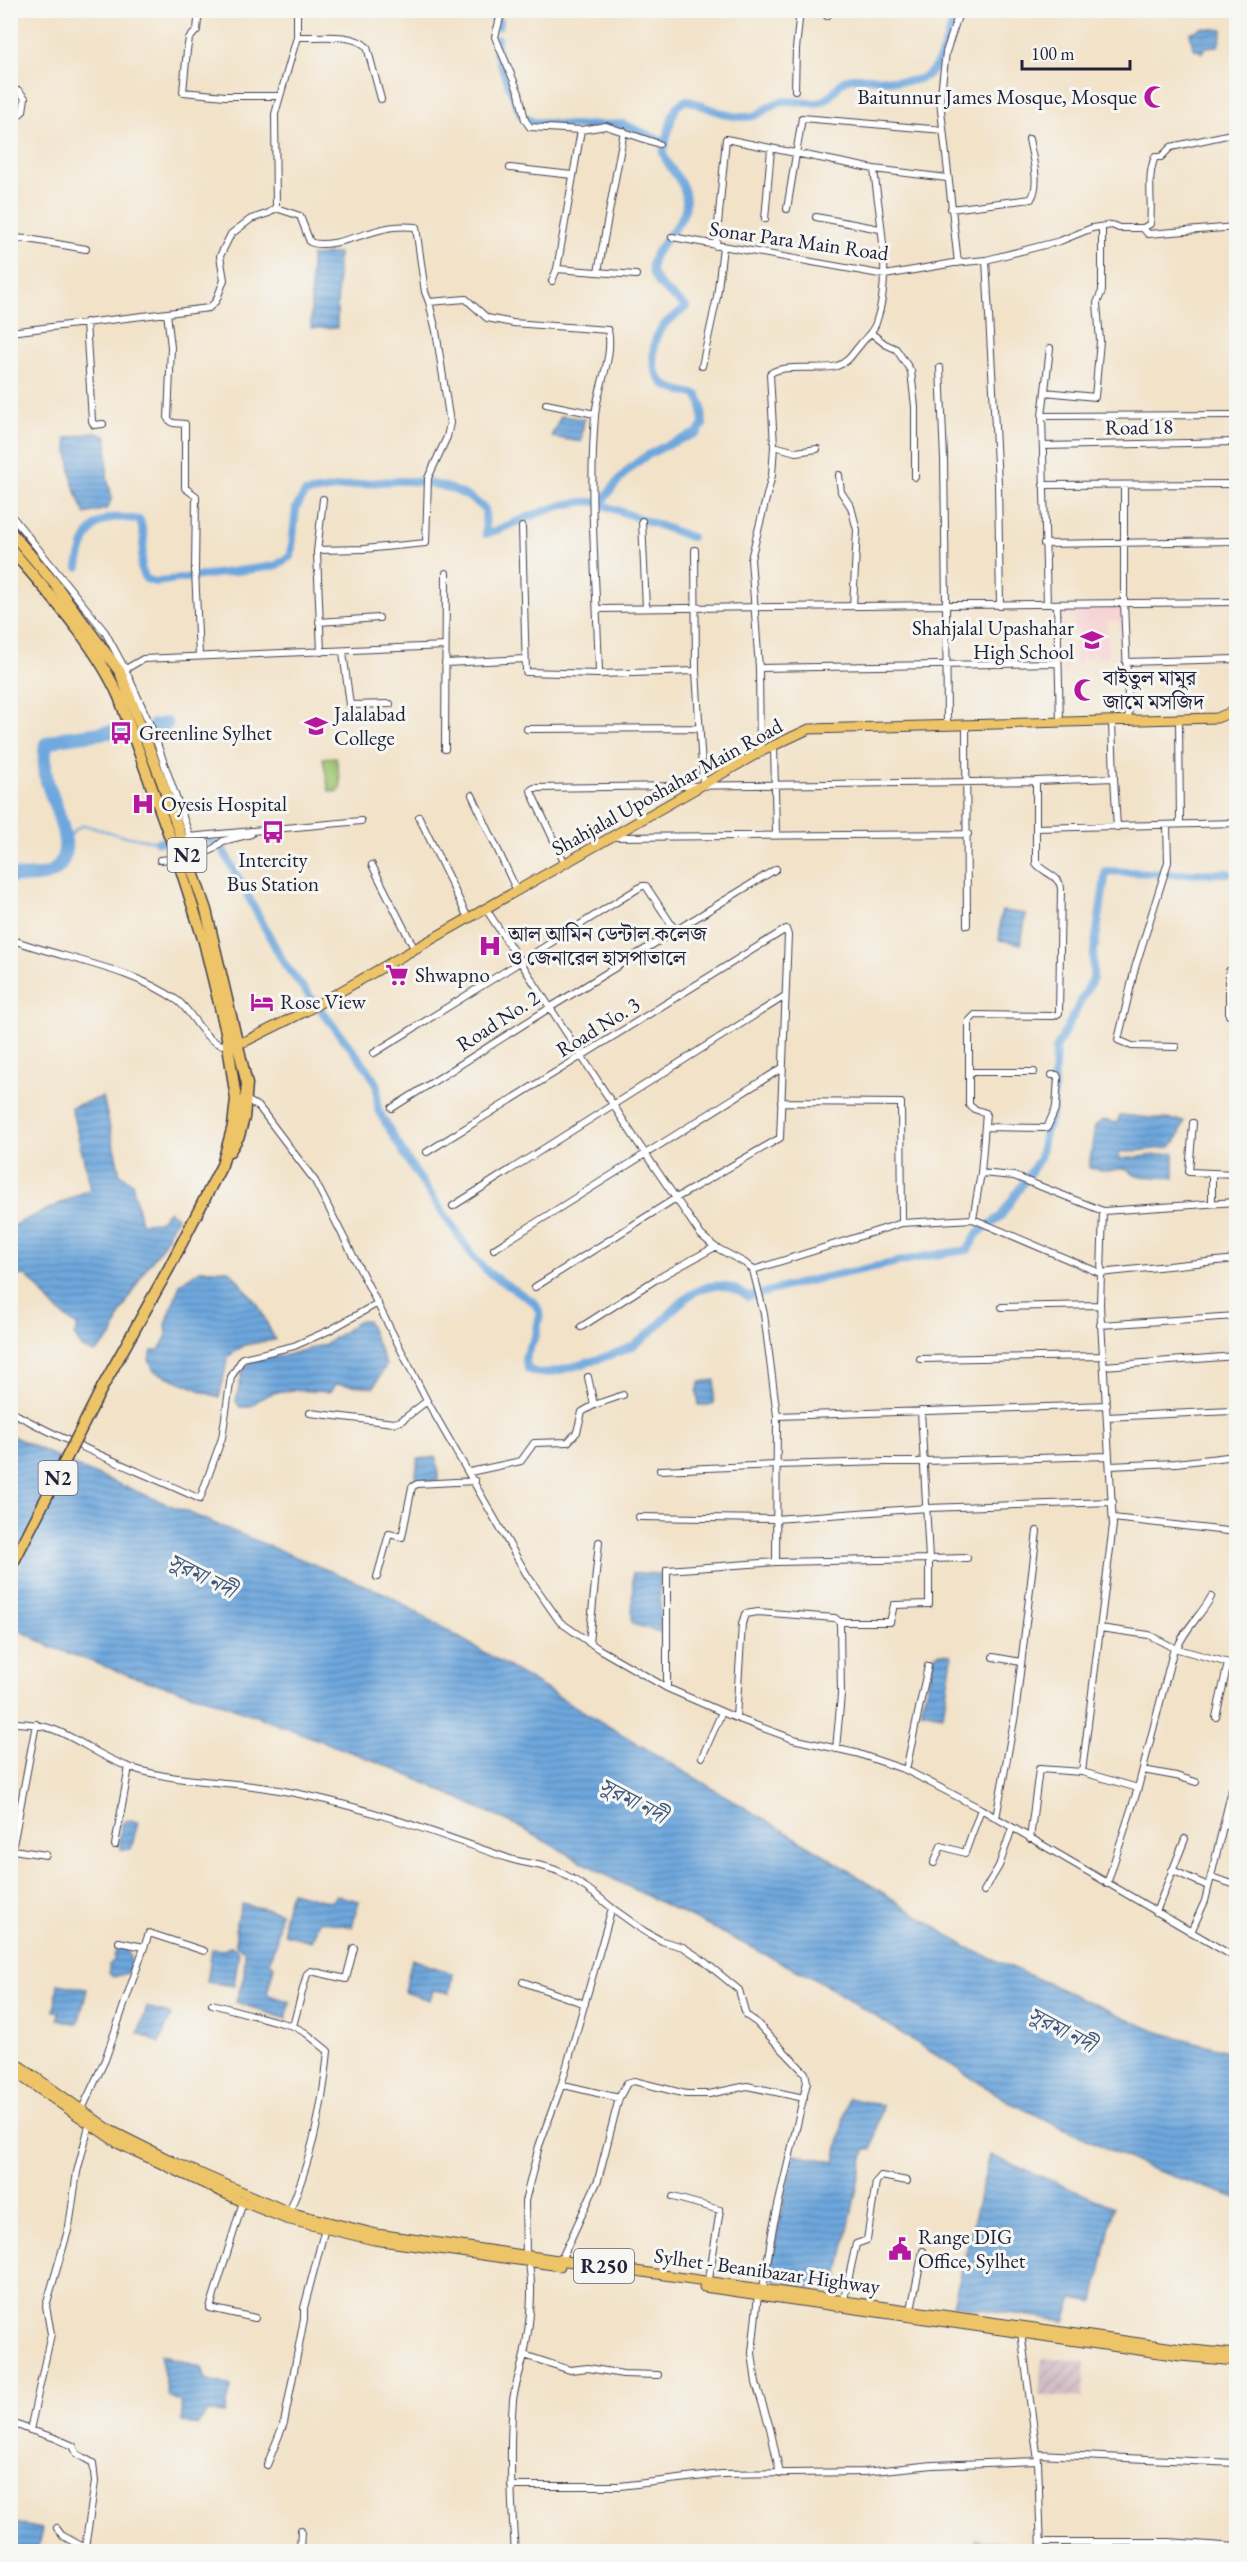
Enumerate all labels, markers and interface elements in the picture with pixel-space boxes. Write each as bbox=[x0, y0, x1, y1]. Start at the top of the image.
scale bar bbox=[1022, 33, 1130, 71]
text: 100 m bbox=[1031, 42, 1075, 65]
place label: Baitunnur James Mosque, Mosque bbox=[857, 83, 1137, 110]
mosque icon: Baitunnur James Mosque, Mosque bbox=[1142, 84, 1168, 110]
street label: Sonar Para Main Road bbox=[708, 215, 891, 266]
street label: Road 18 bbox=[1105, 412, 1173, 441]
place label: Shahjalal Upashahar High School bbox=[912, 614, 1074, 665]
school or university icon: Shahjalal Upashahar High School bbox=[1079, 627, 1105, 653]
place label: বাইতুল মামুর জামে মসজিদ bbox=[1102, 664, 1205, 715]
mosque icon: বাইতুল মামুর জামে মসজিদ bbox=[1072, 677, 1098, 703]
place label: Jalalabad College bbox=[332, 700, 406, 751]
street label: Shahjalal Uposhahar Main Road bbox=[547, 712, 787, 861]
school or university icon: Jalalabad College bbox=[303, 713, 329, 739]
place label: Greenline Sylhet bbox=[139, 719, 272, 746]
bus stop icon: Greenline Sylhet bbox=[108, 720, 134, 746]
place label: Oyesis Hospital bbox=[161, 790, 287, 817]
hospital icon: Oyesis Hospital bbox=[130, 791, 156, 817]
bus stop icon: Intercity Bus Station bbox=[260, 819, 286, 845]
road number: N2 bbox=[168, 838, 207, 872]
place label: Intercity Bus Station bbox=[227, 846, 319, 897]
place label: আল আমিন ডেন্টাল কলেজ ও জেনারেল হাসপাতালে bbox=[507, 920, 708, 971]
hospital icon: আল আমিন ডেন্টাল কলেজ ও জেনারেল হাসপাতালে bbox=[477, 933, 503, 959]
place label: Shwapno bbox=[415, 961, 490, 988]
supermarket icon: Shwapno bbox=[384, 962, 410, 988]
street label: Road No. 2 bbox=[451, 984, 544, 1057]
place label: Rose View bbox=[280, 988, 367, 1015]
hotel icon: Rose View bbox=[249, 989, 275, 1015]
street label: Road No. 3 bbox=[551, 990, 645, 1063]
road number: N2 bbox=[38, 1461, 78, 1495]
water label: সুরমা নদী bbox=[163, 1546, 243, 1606]
water label: সুরমা নদী bbox=[594, 1771, 674, 1831]
water label: সুরমা নদী bbox=[1023, 2000, 1103, 2060]
place label: Range DIG Office, Sylhet bbox=[918, 2223, 1026, 2274]
public building icon: Range DIG Office, Sylhet bbox=[887, 2236, 913, 2262]
street label: Sylhet - Beanibazar Highway bbox=[652, 2241, 883, 2300]
road number: R250 bbox=[574, 2249, 634, 2283]

